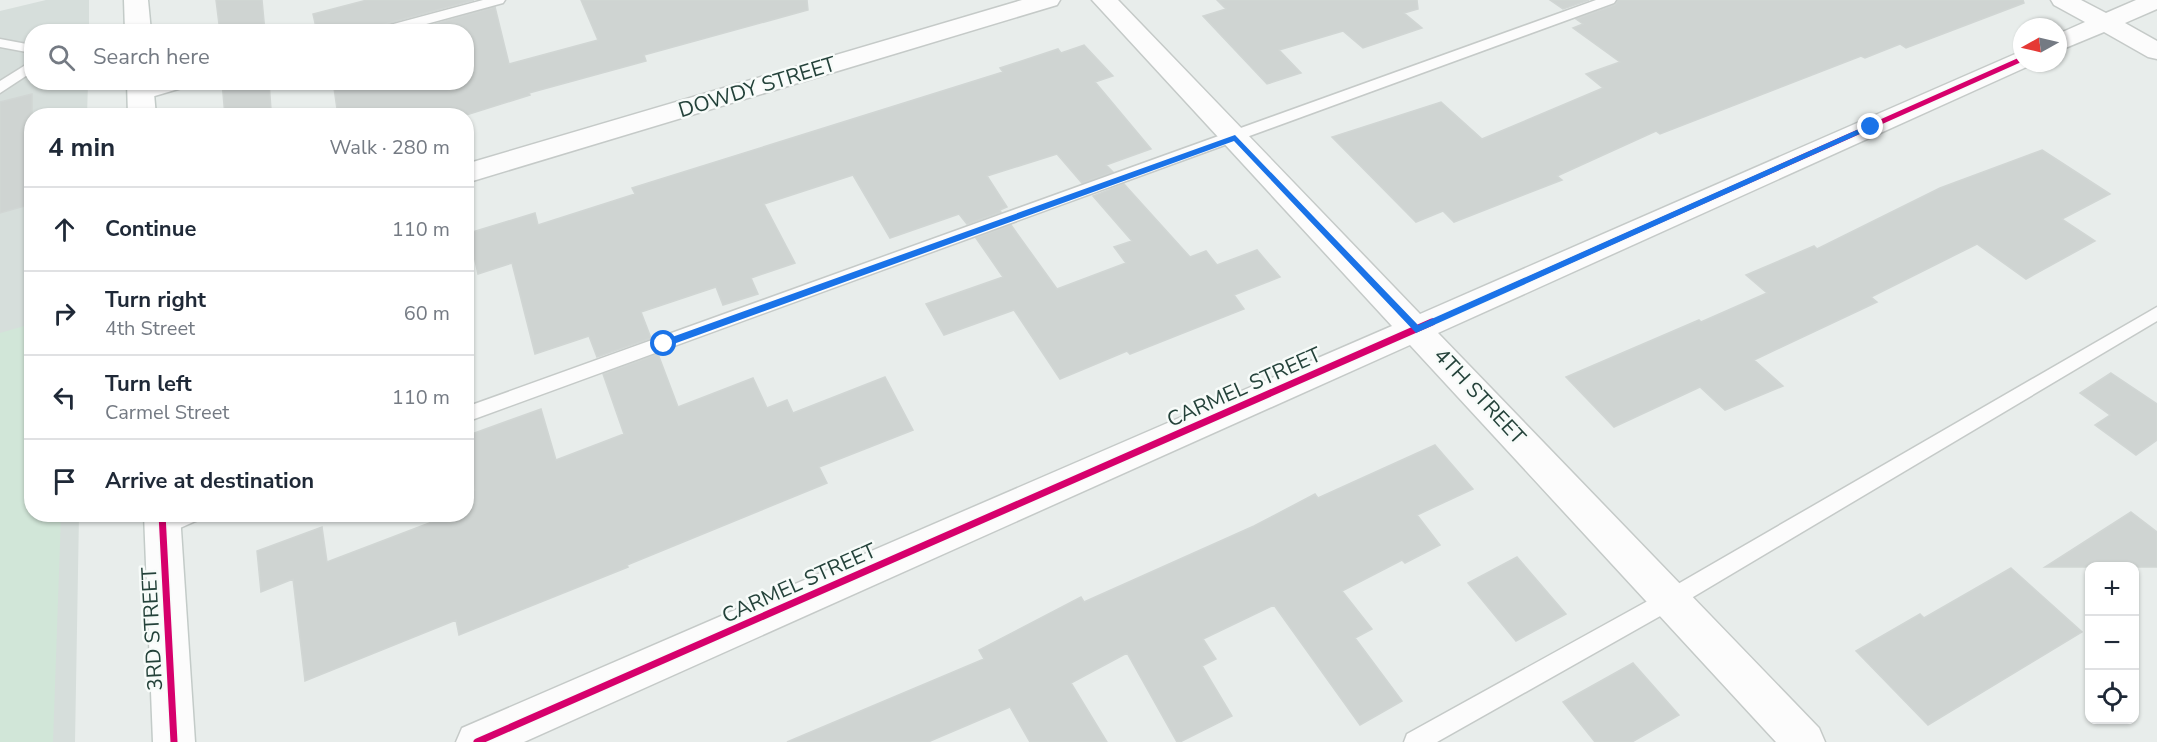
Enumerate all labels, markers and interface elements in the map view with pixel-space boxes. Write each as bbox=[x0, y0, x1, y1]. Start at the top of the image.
north arrow bbox=[2013, 18, 2067, 72]
search box bbox=[24, 24, 474, 90]
icon: search bbox=[45, 41, 78, 74]
text: Search here bbox=[93, 42, 210, 72]
street label: DOWDY STREET bbox=[675, 50, 839, 124]
route end bbox=[1857, 113, 1883, 139]
text: 4 min bbox=[48, 130, 115, 165]
text: Walk · 280 m bbox=[330, 134, 450, 161]
icon: ahead bbox=[48, 213, 81, 246]
text: Continue bbox=[105, 214, 196, 244]
text: 110 m bbox=[392, 216, 450, 243]
text: Turn right bbox=[105, 285, 206, 315]
icon: right bbox=[48, 297, 81, 330]
text: 60 m bbox=[404, 300, 450, 327]
text: 4th Street bbox=[105, 315, 195, 342]
route start bbox=[650, 330, 676, 356]
street label: CARMEL STREET bbox=[1162, 340, 1326, 434]
street label: 4TH STREET bbox=[1428, 342, 1532, 451]
text: Turn left bbox=[105, 369, 192, 399]
icon: left bbox=[48, 381, 81, 414]
text: 110 m bbox=[392, 384, 450, 411]
text: Carmel Street bbox=[105, 399, 229, 426]
icon: arrive bbox=[48, 465, 81, 498]
text: Arrive at destination bbox=[105, 466, 314, 496]
street label: CARMEL STREET bbox=[717, 536, 881, 630]
map controls bbox=[2085, 562, 2139, 724]
button: + bbox=[2085, 562, 2139, 616]
street label: 3RD STREET bbox=[135, 566, 169, 692]
button: − bbox=[2085, 616, 2139, 670]
button: locate bbox=[2085, 670, 2139, 724]

